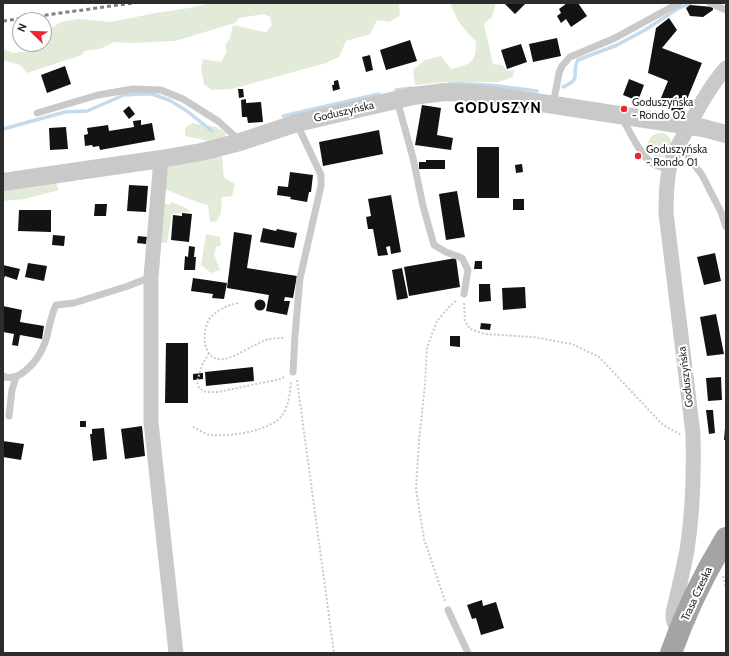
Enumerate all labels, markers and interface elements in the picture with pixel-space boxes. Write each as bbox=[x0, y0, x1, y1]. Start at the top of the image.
north arrow bbox=[12, 12, 52, 52]
text: N bbox=[14, 21, 30, 34]
place label: Goduszyńska - Rondo 02 bbox=[632, 96, 693, 122]
street label: Goduszyńska bbox=[313, 99, 375, 125]
district label: GODUSZYN bbox=[454, 100, 542, 118]
marker: Goduszyńska - Rondo 02 bbox=[619, 104, 629, 114]
place label: Goduszyńska - Rondo 01 bbox=[646, 143, 707, 169]
marker: Goduszyńska - Rondo 01 bbox=[633, 151, 643, 161]
street label: Goduszyńska bbox=[676, 346, 696, 408]
street label: Trasa Czeska bbox=[679, 565, 715, 623]

